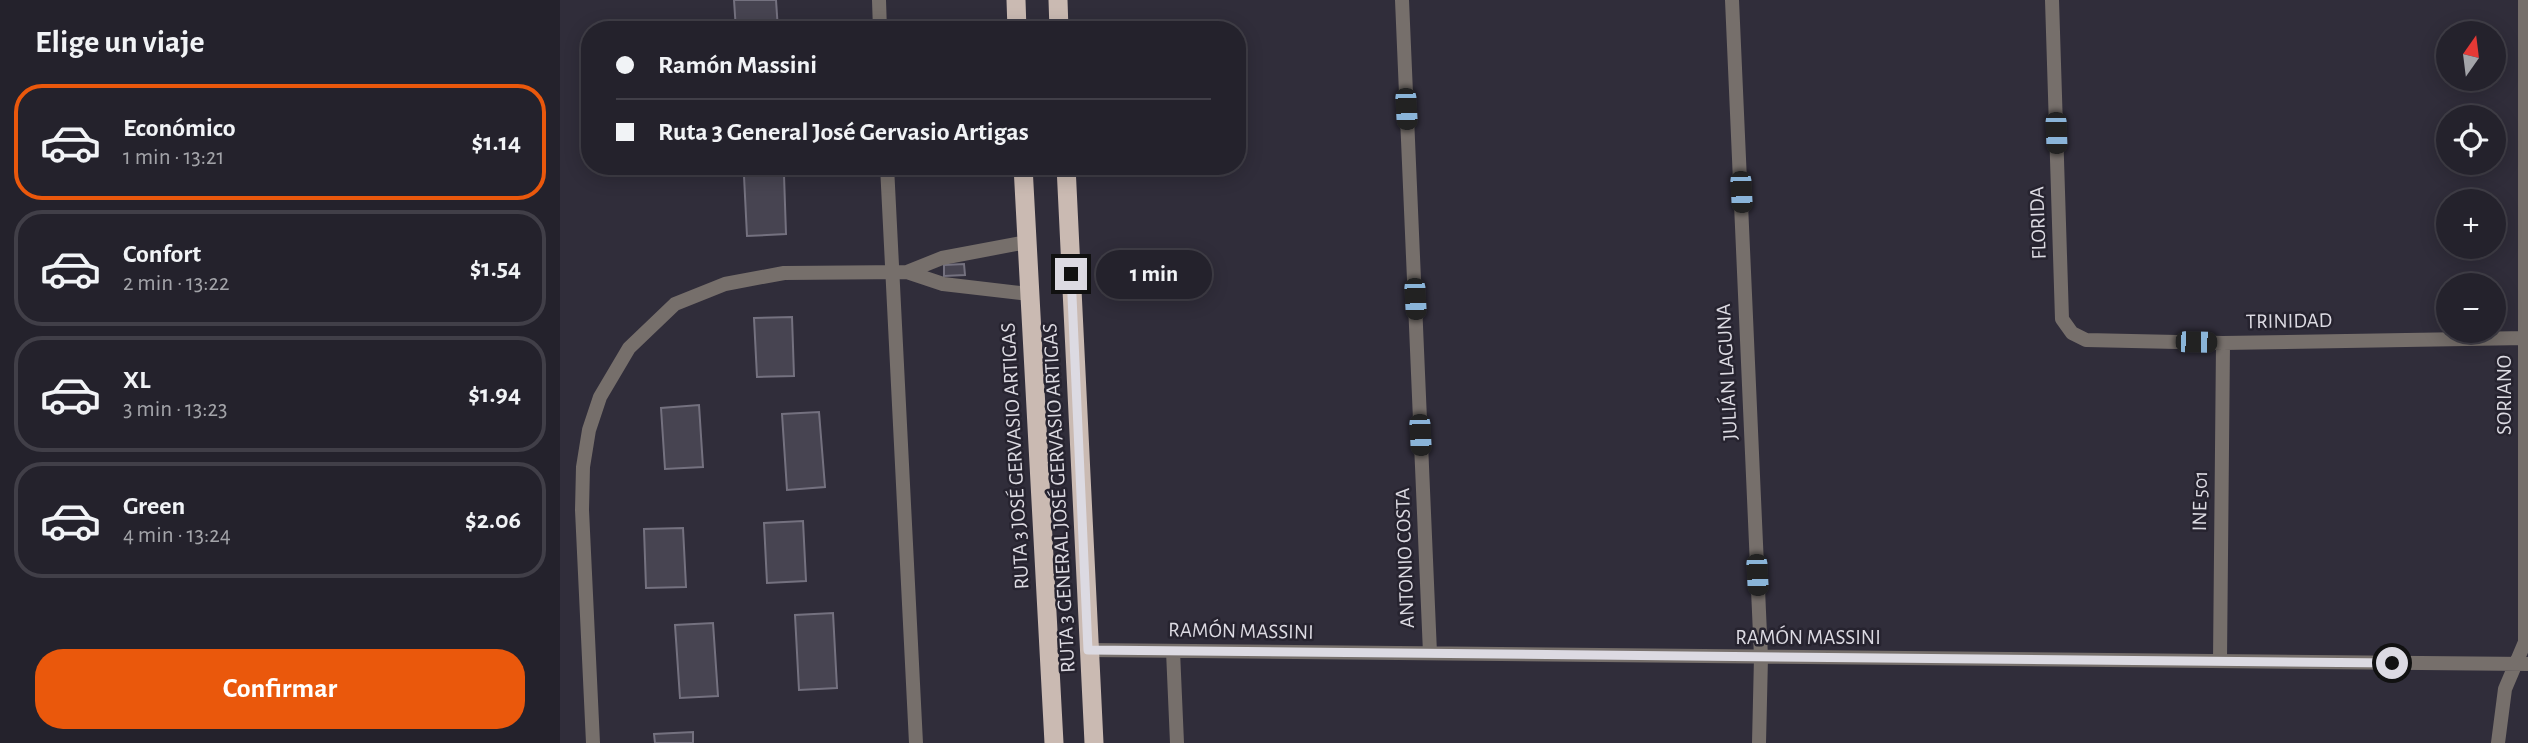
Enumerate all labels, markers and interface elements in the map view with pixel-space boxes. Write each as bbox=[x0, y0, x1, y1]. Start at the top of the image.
north arrow bbox=[2436, 21, 2506, 91]
map controls bbox=[2436, 21, 2506, 343]
text: Elige un viaje bbox=[35, 26, 205, 58]
text: Ramón Massini bbox=[658, 52, 817, 78]
car bbox=[1395, 87, 1418, 131]
button: locate bbox=[2436, 105, 2506, 175]
icon: car bbox=[39, 111, 102, 174]
car bbox=[2045, 112, 2068, 154]
text: Económico bbox=[123, 115, 236, 141]
text: Ruta 3 General José Gervasio Artigas bbox=[658, 119, 1029, 145]
text: $1.14 bbox=[472, 129, 521, 155]
text: 1 min · 13:21 bbox=[123, 146, 224, 169]
car bbox=[1730, 170, 1753, 214]
street label: FLORIDA bbox=[2026, 186, 2050, 260]
button: + bbox=[2436, 189, 2506, 259]
icon: car bbox=[39, 237, 102, 300]
text: Confort bbox=[123, 241, 201, 267]
callout: 1 min bbox=[1096, 250, 1211, 298]
text: $1.54 bbox=[470, 255, 521, 281]
route end bbox=[1055, 258, 1087, 290]
text: 1 min bbox=[1130, 263, 1178, 286]
text: 2 min · 13:22 bbox=[123, 272, 230, 295]
button: − bbox=[2436, 273, 2506, 343]
car bbox=[1404, 277, 1427, 321]
street label: JULIÁN LAGUNA bbox=[1711, 303, 1741, 441]
street label: TRINIDAD bbox=[2246, 310, 2332, 332]
street label: RUTA 3 JOSÉ GERVASIO ARTIGAS bbox=[996, 322, 1032, 590]
street label: RUTA 3 GENERAL JOSÉ GERVASIO ARTIGAS bbox=[1037, 323, 1079, 673]
car bbox=[2175, 331, 2218, 353]
street label: SORIANO bbox=[2494, 355, 2515, 435]
icon: car bbox=[39, 363, 102, 426]
text: XL bbox=[123, 367, 150, 393]
text: $1.94 bbox=[468, 381, 521, 407]
text: 3 min · 13:23 bbox=[123, 398, 228, 421]
car bbox=[1409, 413, 1432, 457]
street label: INE 501 bbox=[2189, 470, 2211, 532]
street label: ANTONIO COSTA bbox=[1392, 487, 1418, 629]
icon: car bbox=[39, 489, 102, 552]
text: Green bbox=[123, 493, 185, 519]
text: $2.06 bbox=[465, 507, 521, 533]
text: 4 min · 13:24 bbox=[123, 524, 231, 547]
car bbox=[1746, 553, 1769, 597]
street label: RAMÓN MASSINI bbox=[1168, 617, 1314, 643]
street label: RAMÓN MASSINI bbox=[1735, 625, 1881, 648]
route start bbox=[2376, 647, 2408, 679]
button: Confirmar bbox=[35, 649, 525, 729]

